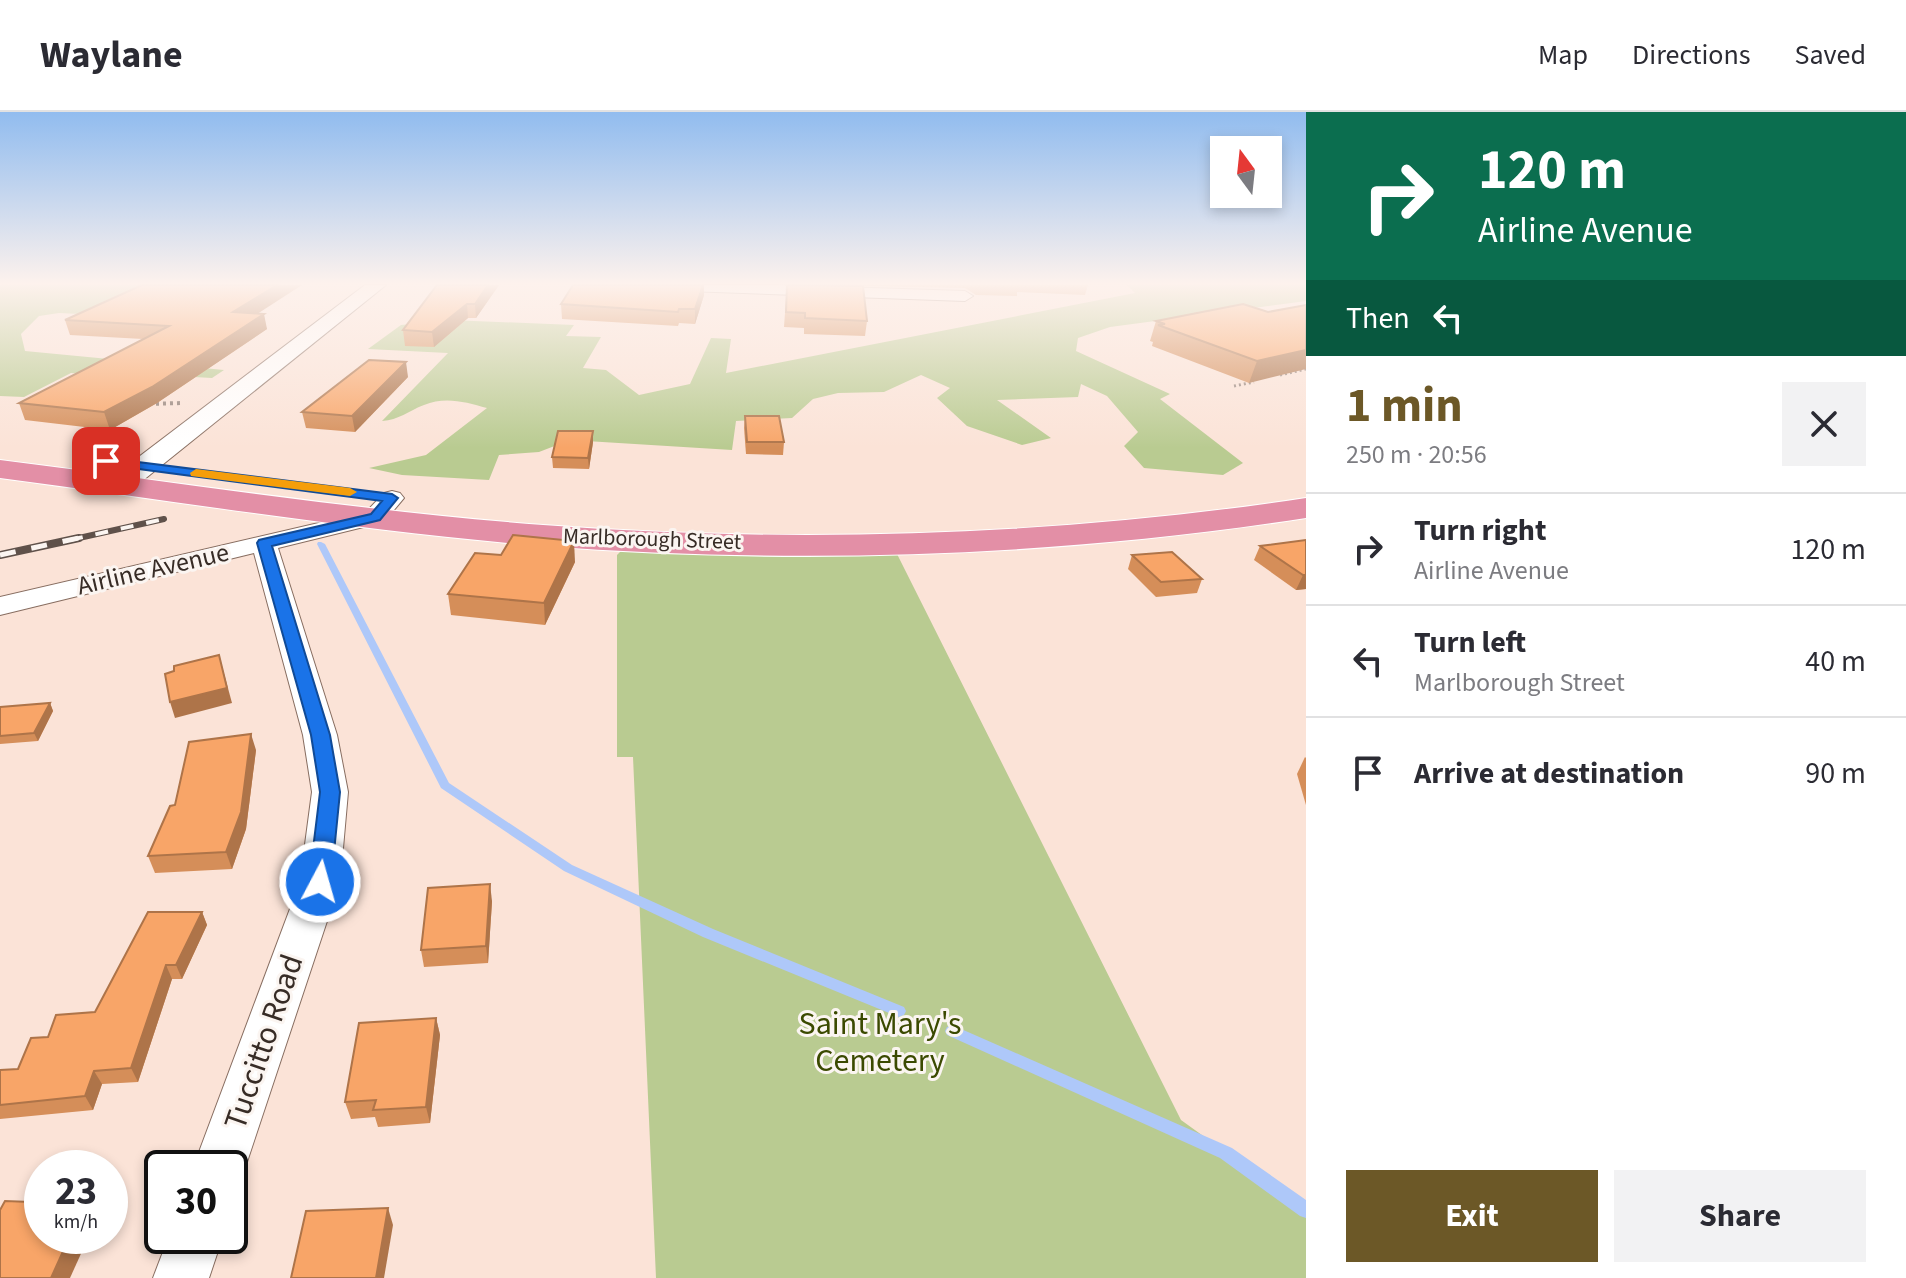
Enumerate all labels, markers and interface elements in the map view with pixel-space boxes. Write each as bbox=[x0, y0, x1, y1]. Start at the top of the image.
text: Waylane bbox=[40, 28, 183, 82]
text: Map bbox=[1538, 35, 1588, 75]
text: Directions bbox=[1632, 35, 1751, 75]
text: Saved bbox=[1795, 35, 1866, 75]
text: 120 m bbox=[1478, 131, 1626, 210]
north arrow bbox=[1210, 136, 1282, 208]
map controls bbox=[1210, 136, 1282, 208]
icon: right bbox=[1346, 144, 1450, 248]
text: Airline Avenue bbox=[1478, 205, 1693, 256]
icon: left bbox=[1426, 296, 1470, 340]
text: Then bbox=[1346, 297, 1410, 340]
text: 1 min bbox=[1346, 372, 1463, 440]
button: close bbox=[1782, 382, 1866, 466]
pin bbox=[72, 427, 140, 495]
text: 250 m · 20:56 bbox=[1346, 436, 1487, 473]
icon: arrive bbox=[84, 439, 128, 483]
text: Turn right bbox=[1414, 509, 1546, 552]
street label: Marlborough Street bbox=[562, 520, 742, 558]
icon: right bbox=[1346, 527, 1390, 571]
text: 120 m bbox=[1790, 528, 1866, 571]
street label: Airline Avenue bbox=[73, 534, 233, 604]
text: Airline Avenue bbox=[1414, 552, 1569, 589]
text: Turn left bbox=[1414, 621, 1526, 664]
icon: left bbox=[1346, 639, 1390, 683]
text: 40 m bbox=[1805, 640, 1866, 683]
text: Marlborough Street bbox=[1414, 664, 1625, 701]
icon: arrive bbox=[1346, 751, 1390, 795]
text: Arrive at destination bbox=[1414, 752, 1684, 795]
text: 90 m bbox=[1805, 752, 1866, 795]
position arrow bbox=[278, 840, 362, 924]
street label: Tuccitto Road bbox=[213, 948, 315, 1136]
park label: Saint Mary's Cemetery bbox=[799, 1001, 961, 1084]
speed limit sign: 30 bbox=[144, 1150, 248, 1254]
text: 23 bbox=[55, 1163, 97, 1220]
button: Exit bbox=[1346, 1170, 1598, 1262]
button: Share bbox=[1614, 1170, 1866, 1262]
text: km/h bbox=[54, 1208, 98, 1236]

